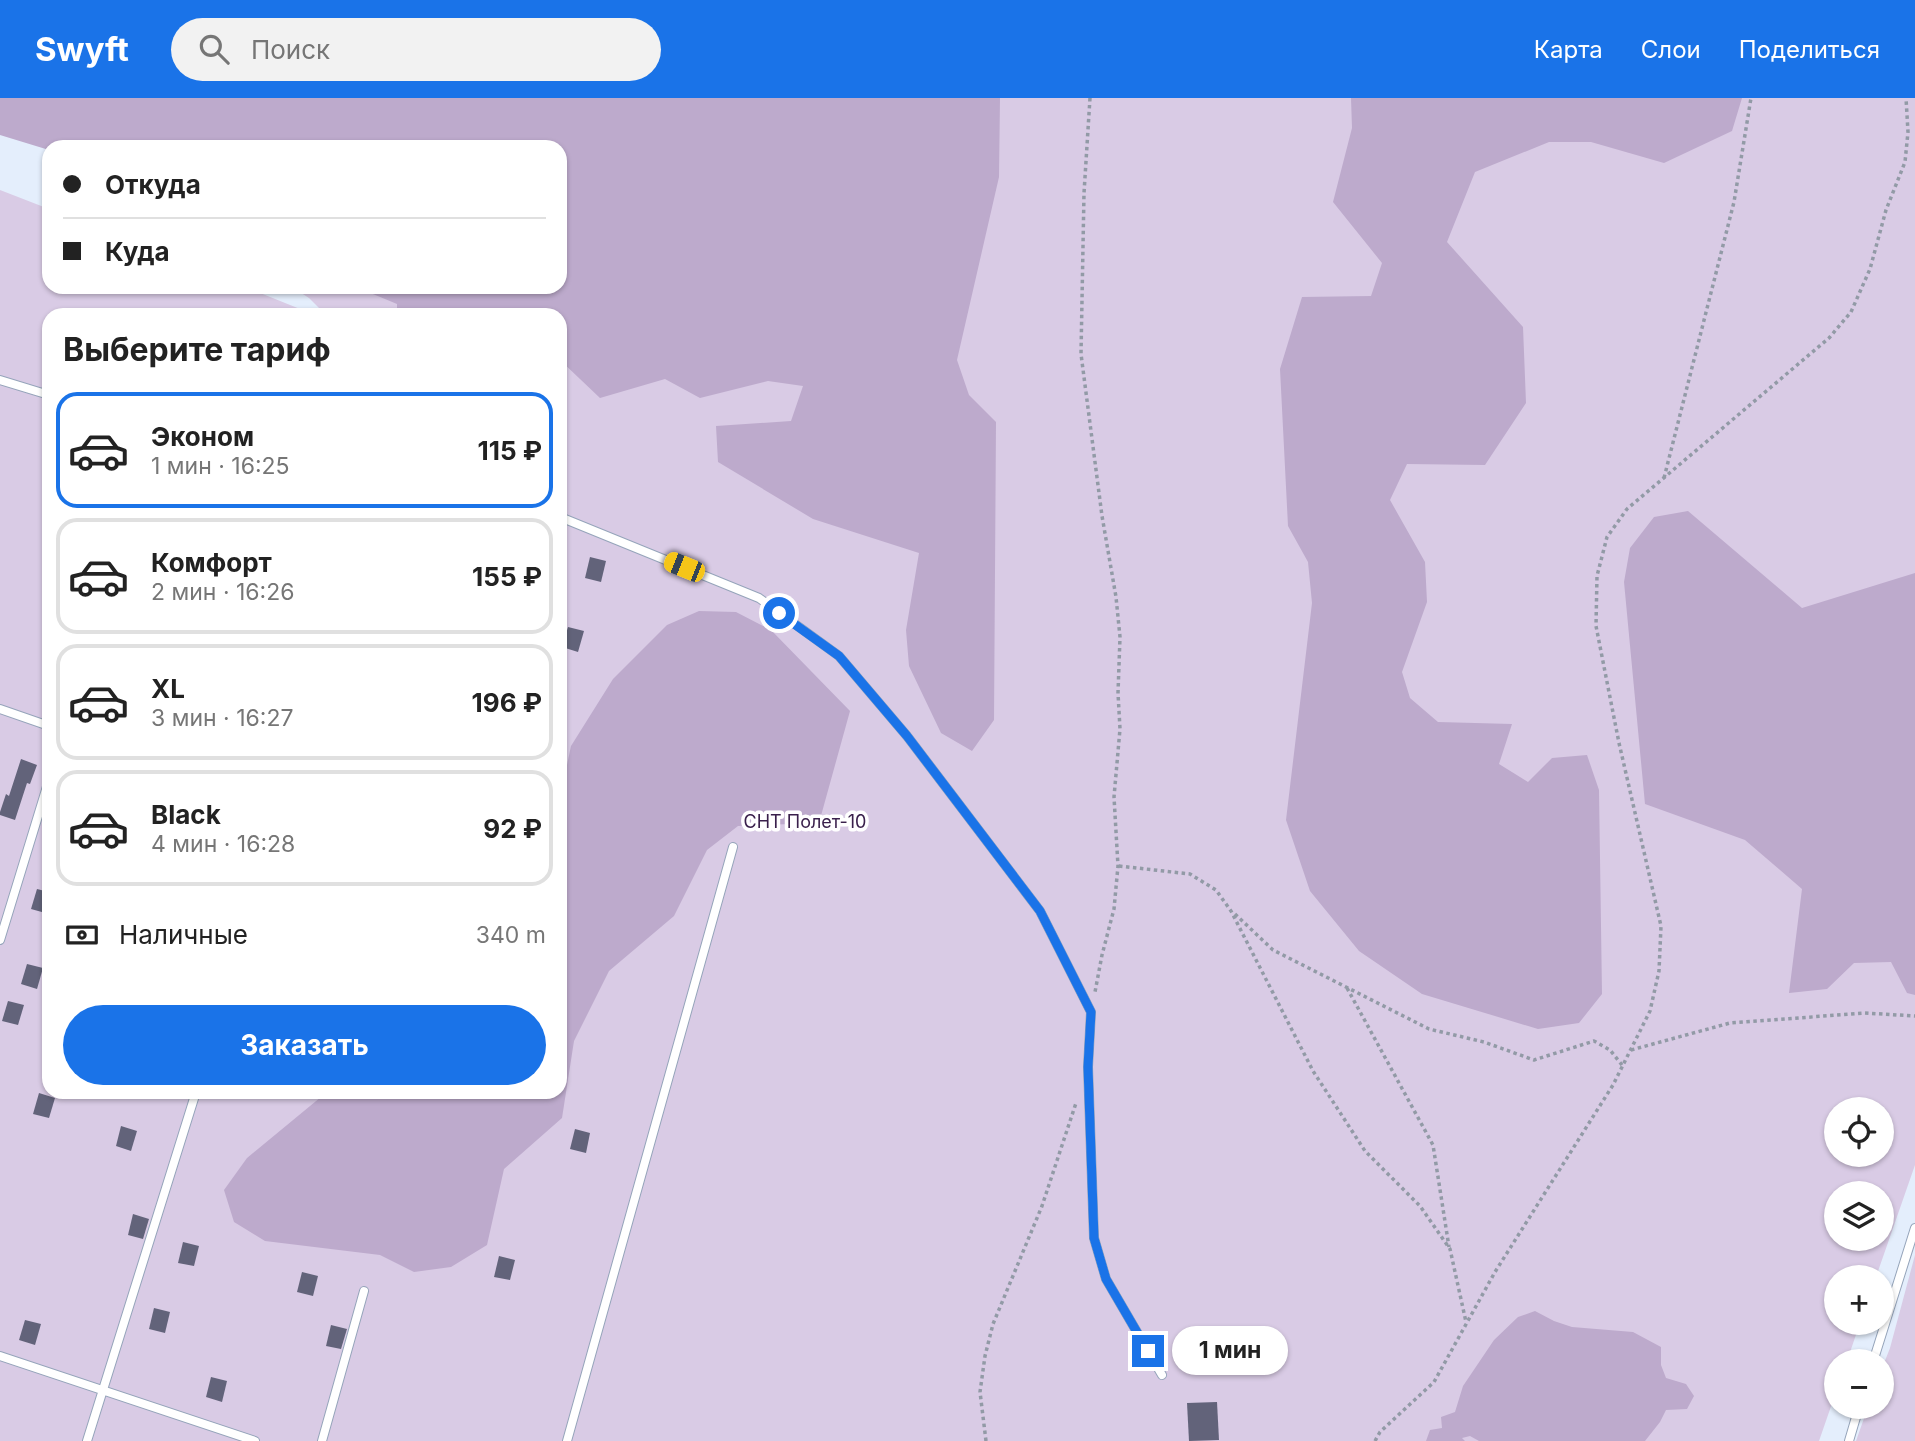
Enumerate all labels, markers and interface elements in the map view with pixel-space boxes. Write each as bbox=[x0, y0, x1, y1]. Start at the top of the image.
search box bbox=[171, 18, 661, 81]
text: Swyft bbox=[35, 29, 129, 69]
icon: search bbox=[195, 30, 233, 68]
text: Поиск bbox=[251, 34, 330, 65]
text: Карта bbox=[1534, 35, 1603, 64]
text: Слои bbox=[1641, 35, 1701, 64]
text: Поделиться bbox=[1739, 35, 1880, 64]
text: Откуда bbox=[105, 169, 201, 200]
text: Куда bbox=[105, 236, 170, 267]
text: Выберите тариф bbox=[63, 330, 331, 369]
icon: car bbox=[67, 419, 130, 482]
text: Эконом bbox=[151, 421, 254, 452]
text: 115 ₽ bbox=[478, 435, 542, 466]
text: 1 мин · 16:25 bbox=[151, 452, 290, 480]
icon: car bbox=[67, 545, 130, 608]
text: Комфорт bbox=[151, 547, 272, 578]
car bbox=[661, 549, 708, 585]
text: 155 ₽ bbox=[472, 561, 542, 592]
text: 2 мин · 16:26 bbox=[151, 578, 295, 606]
route start bbox=[763, 597, 795, 629]
icon: car bbox=[67, 671, 130, 734]
text: XL bbox=[151, 673, 185, 704]
text: 196 ₽ bbox=[472, 687, 542, 718]
text: 3 мин · 16:27 bbox=[151, 704, 293, 732]
icon: car bbox=[67, 797, 130, 860]
text: Black bbox=[151, 799, 221, 830]
park label: СНТ Полет-10 bbox=[744, 811, 866, 832]
text: 92 ₽ bbox=[483, 813, 542, 844]
text: 4 мин · 16:28 bbox=[151, 830, 295, 858]
icon: cash bbox=[63, 916, 101, 954]
text: Наличные bbox=[119, 919, 248, 950]
text: 340 m bbox=[476, 921, 546, 949]
button: Заказать bbox=[63, 1005, 546, 1085]
map controls bbox=[1824, 1097, 1894, 1419]
button: locate bbox=[1824, 1097, 1894, 1167]
button: layers bbox=[1824, 1181, 1894, 1251]
button: + bbox=[1824, 1265, 1894, 1335]
callout: 1 мин bbox=[1172, 1326, 1288, 1376]
route end bbox=[1132, 1335, 1164, 1367]
text: 1 мин bbox=[1199, 1336, 1261, 1364]
button: − bbox=[1824, 1349, 1894, 1419]

